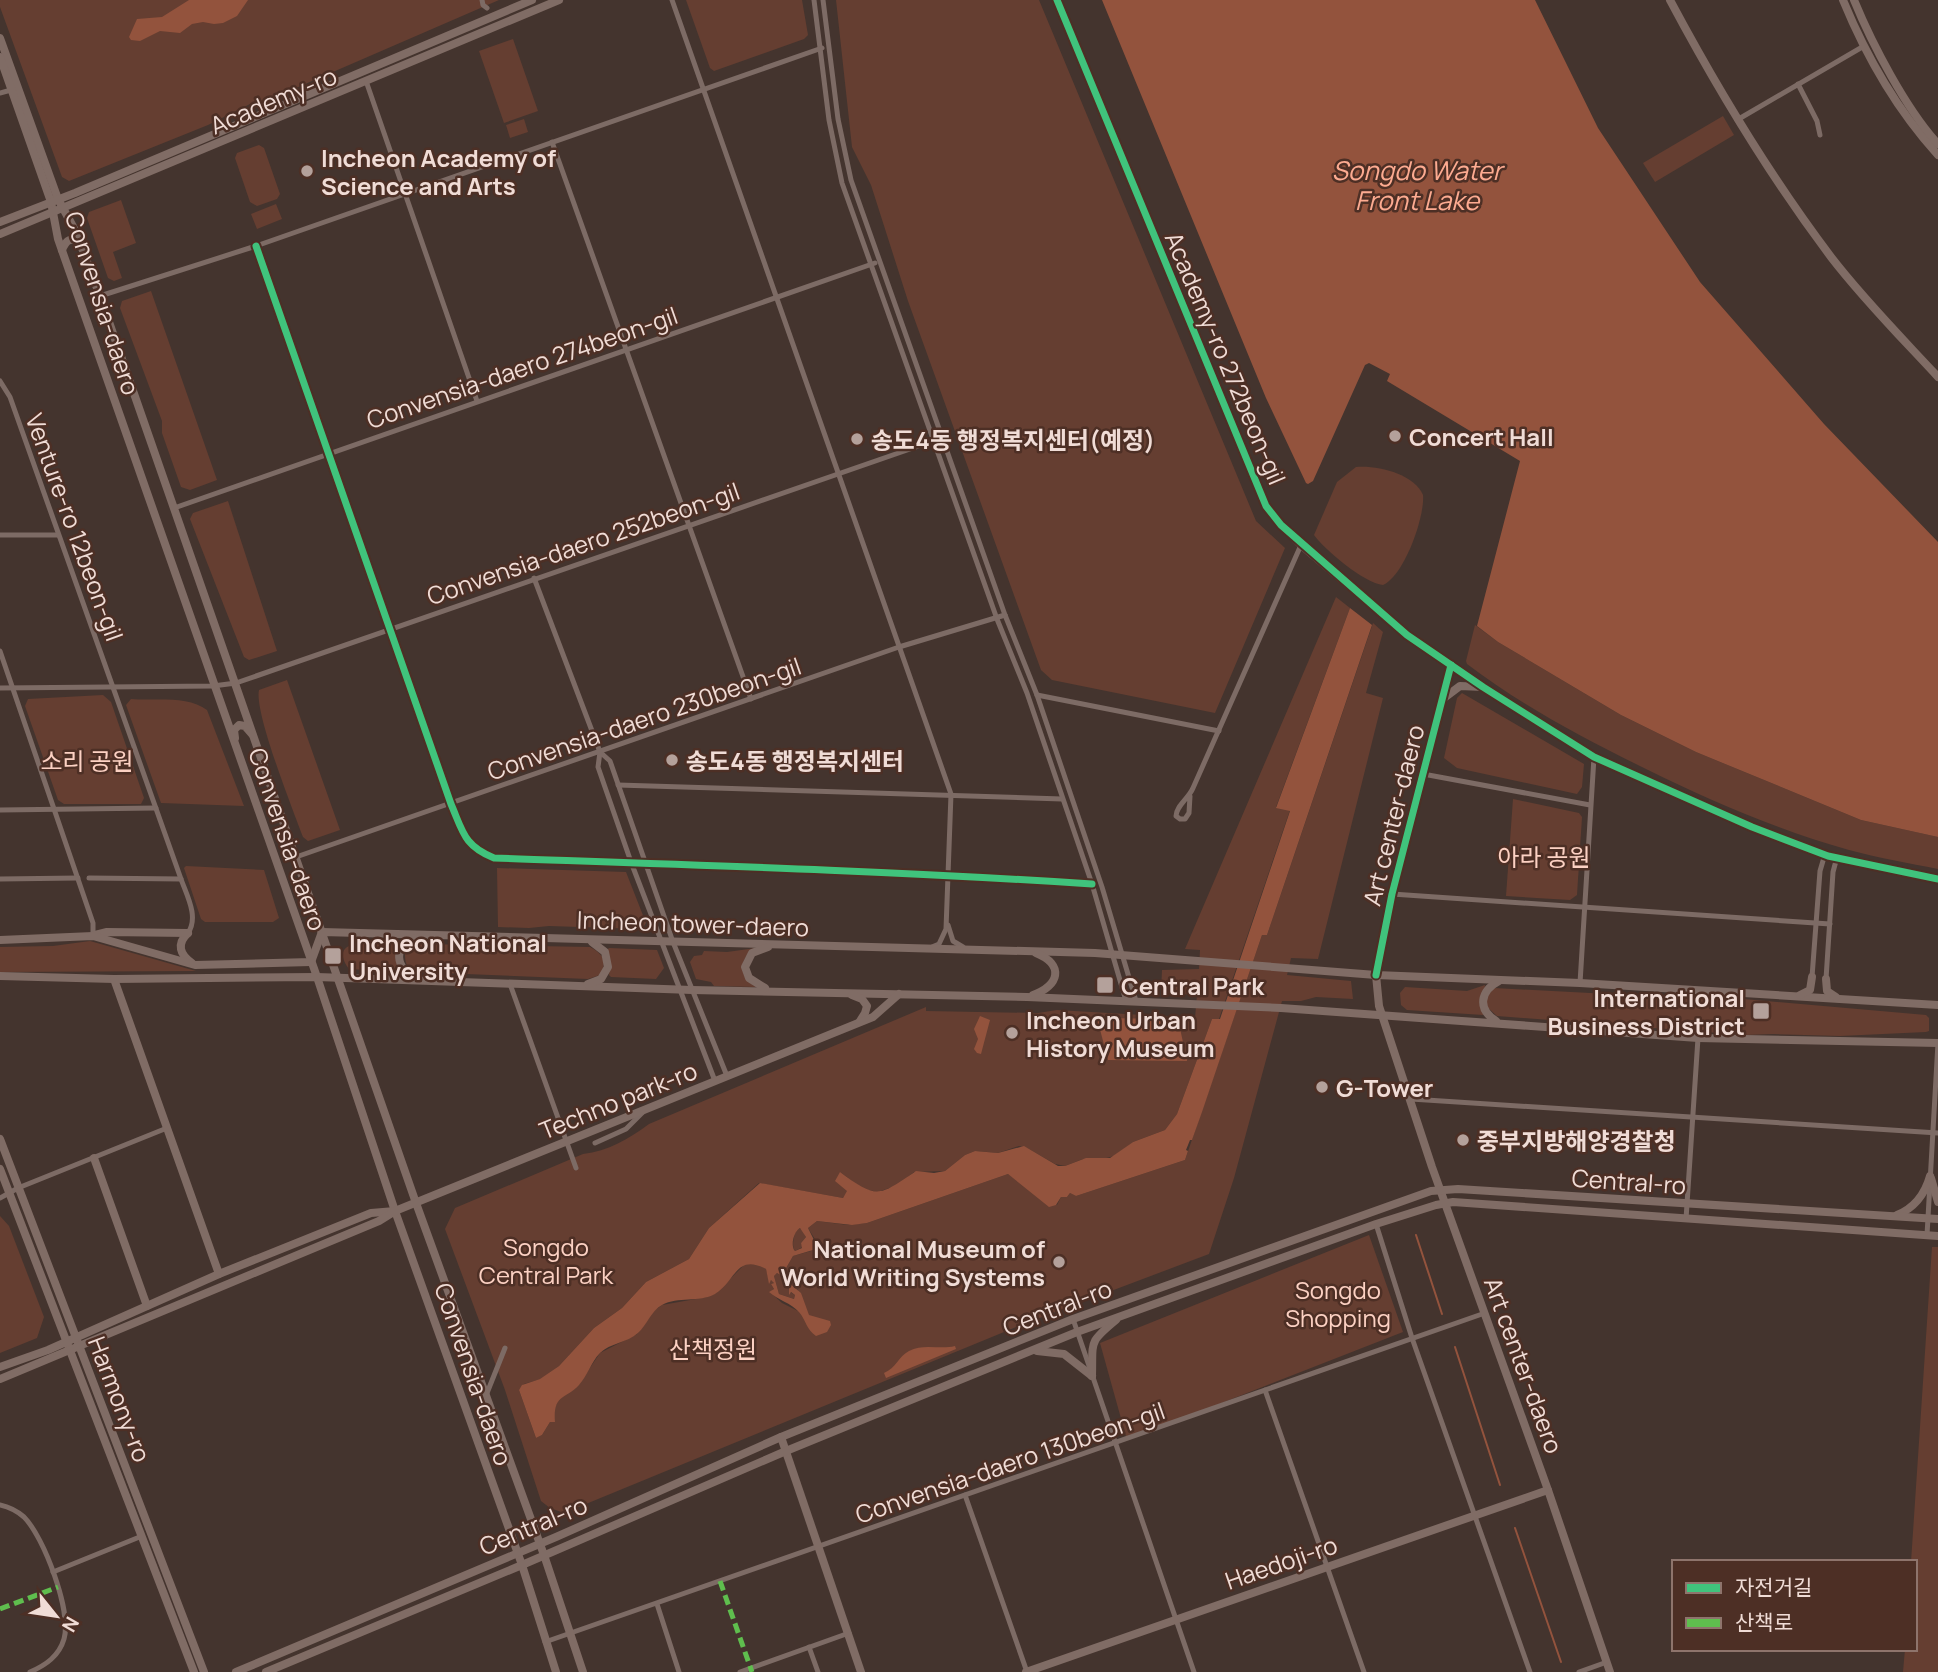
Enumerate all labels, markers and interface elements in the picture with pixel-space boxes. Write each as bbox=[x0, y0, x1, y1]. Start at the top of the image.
street label: Academy-ro bbox=[204, 58, 342, 142]
place label: Incheon Academy of Science and Arts bbox=[321, 141, 556, 202]
water label: Songdo Water Front Lake bbox=[1332, 152, 1506, 218]
marker: Incheon Academy of Science and Arts bbox=[299, 163, 315, 179]
street label: Convensia-daero bbox=[58, 207, 148, 399]
street label: Academy-ro 272beon-gil bbox=[1158, 227, 1294, 489]
street label: Convensia-daero 274beon-gil bbox=[362, 298, 682, 436]
street label: Venture-ro 12beon-gil bbox=[18, 409, 132, 645]
place label: Concert Hall bbox=[1409, 420, 1554, 453]
place label: 송도4동 행정복지센터(예정) bbox=[871, 423, 1155, 456]
marker: Concert Hall bbox=[1387, 428, 1403, 444]
marker: 송도4동 행정복지센터(예정) bbox=[849, 431, 865, 447]
street label: Convensia-daero 252beon-gil bbox=[422, 474, 744, 612]
street label: Convensia-daero 230beon-gil bbox=[483, 649, 805, 787]
street label: Art center-daero bbox=[1355, 721, 1431, 909]
street label: Convensia-daero bbox=[241, 743, 335, 935]
park label: 소리 공원 bbox=[40, 744, 134, 777]
place label: 송도4동 행정복지센터 bbox=[686, 744, 904, 777]
marker: 송도4동 행정복지센터 bbox=[664, 752, 680, 768]
park label: 아라 공원 bbox=[1497, 840, 1591, 873]
street label: Incheon tower-daero bbox=[576, 902, 810, 944]
place label: Incheon National University bbox=[349, 926, 547, 987]
marker: Incheon National University bbox=[323, 946, 343, 966]
place label: Central Park bbox=[1121, 969, 1265, 1002]
marker: Central Park bbox=[1095, 975, 1115, 995]
place label: International Business District bbox=[1548, 981, 1745, 1042]
marker: International Business District bbox=[1751, 1001, 1771, 1021]
place label: Incheon Urban History Museum bbox=[1026, 1003, 1215, 1064]
marker: Incheon Urban History Museum bbox=[1004, 1025, 1020, 1041]
street label: Techno park-ro bbox=[534, 1053, 702, 1147]
place label: G-Tower bbox=[1336, 1071, 1433, 1104]
marker: G-Tower bbox=[1314, 1079, 1330, 1095]
place label: 중부지방해양경찰청 bbox=[1477, 1124, 1676, 1157]
marker: 중부지방해양경찰청 bbox=[1455, 1132, 1471, 1148]
street label: Central-ro bbox=[1571, 1161, 1687, 1201]
park label: Songdo Central Park bbox=[479, 1230, 614, 1291]
place label: National Museum of World Writing Systems bbox=[780, 1232, 1045, 1293]
marker: National Museum of World Writing Systems bbox=[1051, 1254, 1067, 1270]
street label: Central-ro bbox=[998, 1271, 1116, 1343]
street label: Art center-daero bbox=[1477, 1272, 1571, 1458]
park label: Songdo Shopping bbox=[1285, 1273, 1391, 1334]
street label: Convensia-daero bbox=[427, 1278, 521, 1470]
street label: Harmony-ro bbox=[81, 1331, 159, 1467]
park label: 산책정원 bbox=[669, 1332, 757, 1365]
street label: Convensia-daero 130beon-gil bbox=[851, 1393, 1169, 1531]
street label: Central-ro bbox=[474, 1487, 592, 1563]
street label: Haedoji-ro bbox=[1221, 1527, 1341, 1597]
legend bbox=[1672, 1560, 1917, 1651]
text: 자전거길 bbox=[1735, 1573, 1812, 1601]
north arrow bbox=[21, 1581, 91, 1651]
text: 산책로 bbox=[1735, 1608, 1793, 1636]
text: N bbox=[56, 1612, 85, 1637]

